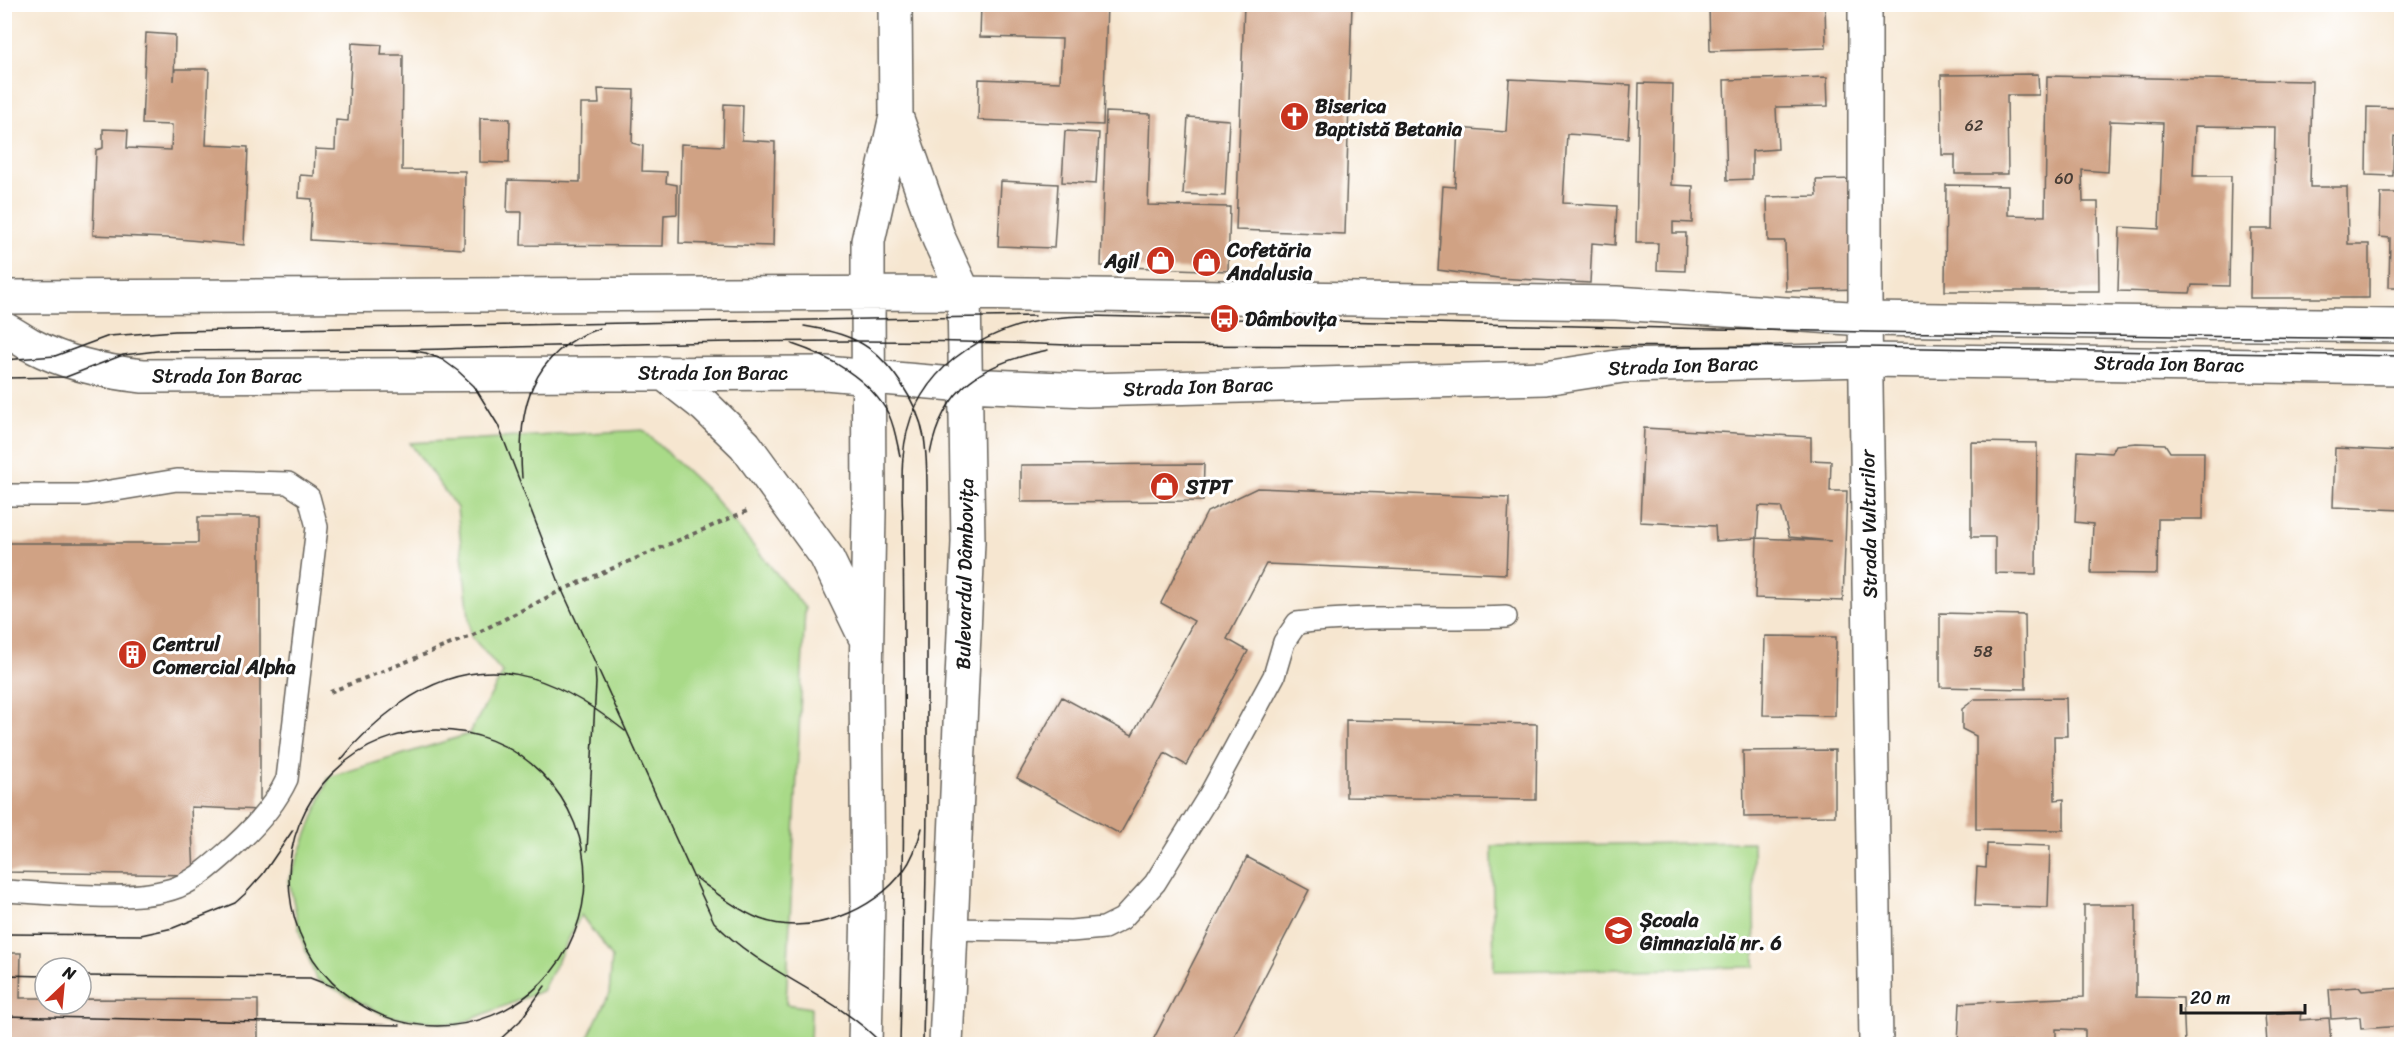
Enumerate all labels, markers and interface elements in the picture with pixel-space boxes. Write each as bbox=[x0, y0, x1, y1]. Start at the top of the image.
place label: Biserica Baptistă Betania bbox=[1315, 89, 1463, 147]
church icon: Biserica Baptistă Betania bbox=[1278, 101, 1310, 133]
house number: 62 bbox=[1965, 111, 1983, 140]
house number: 60 bbox=[2054, 164, 2074, 193]
place label: Cofetăria Andalusia bbox=[1226, 233, 1313, 291]
place label: Agil bbox=[1104, 244, 1140, 279]
shop icon: Agil bbox=[1144, 245, 1176, 277]
shop icon: Cofetăria Andalusia bbox=[1190, 246, 1222, 278]
place label: Dâmbovița bbox=[1245, 302, 1338, 337]
bus stop icon: Dâmbovița bbox=[1208, 303, 1240, 335]
street label: Strada Ion Barac bbox=[2094, 345, 2244, 383]
street label: Strada Ion Barac bbox=[1607, 346, 1759, 386]
street label: Strada Ion Barac bbox=[638, 356, 788, 391]
street label: Strada Ion Barac bbox=[152, 359, 302, 394]
street label: Strada Ion Barac bbox=[1122, 367, 1274, 407]
street label: Strada Vulturilor bbox=[1850, 448, 1888, 599]
place label: STPT bbox=[1185, 470, 1234, 505]
shop icon: STPT bbox=[1149, 471, 1181, 503]
street label: Bulevardul Dâmbovița bbox=[946, 478, 984, 670]
place label: Centrul Comercial Alpha bbox=[152, 627, 296, 685]
house number: 58 bbox=[1973, 637, 1993, 666]
building icon: Centrul Comercial Alpha bbox=[116, 639, 148, 671]
place label: Școala Gimnazială nr. 6 bbox=[1639, 903, 1782, 961]
school or university icon: Școala Gimnazială nr. 6 bbox=[1603, 915, 1635, 947]
north arrow bbox=[33, 956, 93, 1016]
text: N bbox=[57, 957, 82, 989]
scale bar bbox=[2181, 977, 2306, 1015]
text: 20 m bbox=[2190, 982, 2230, 1014]

